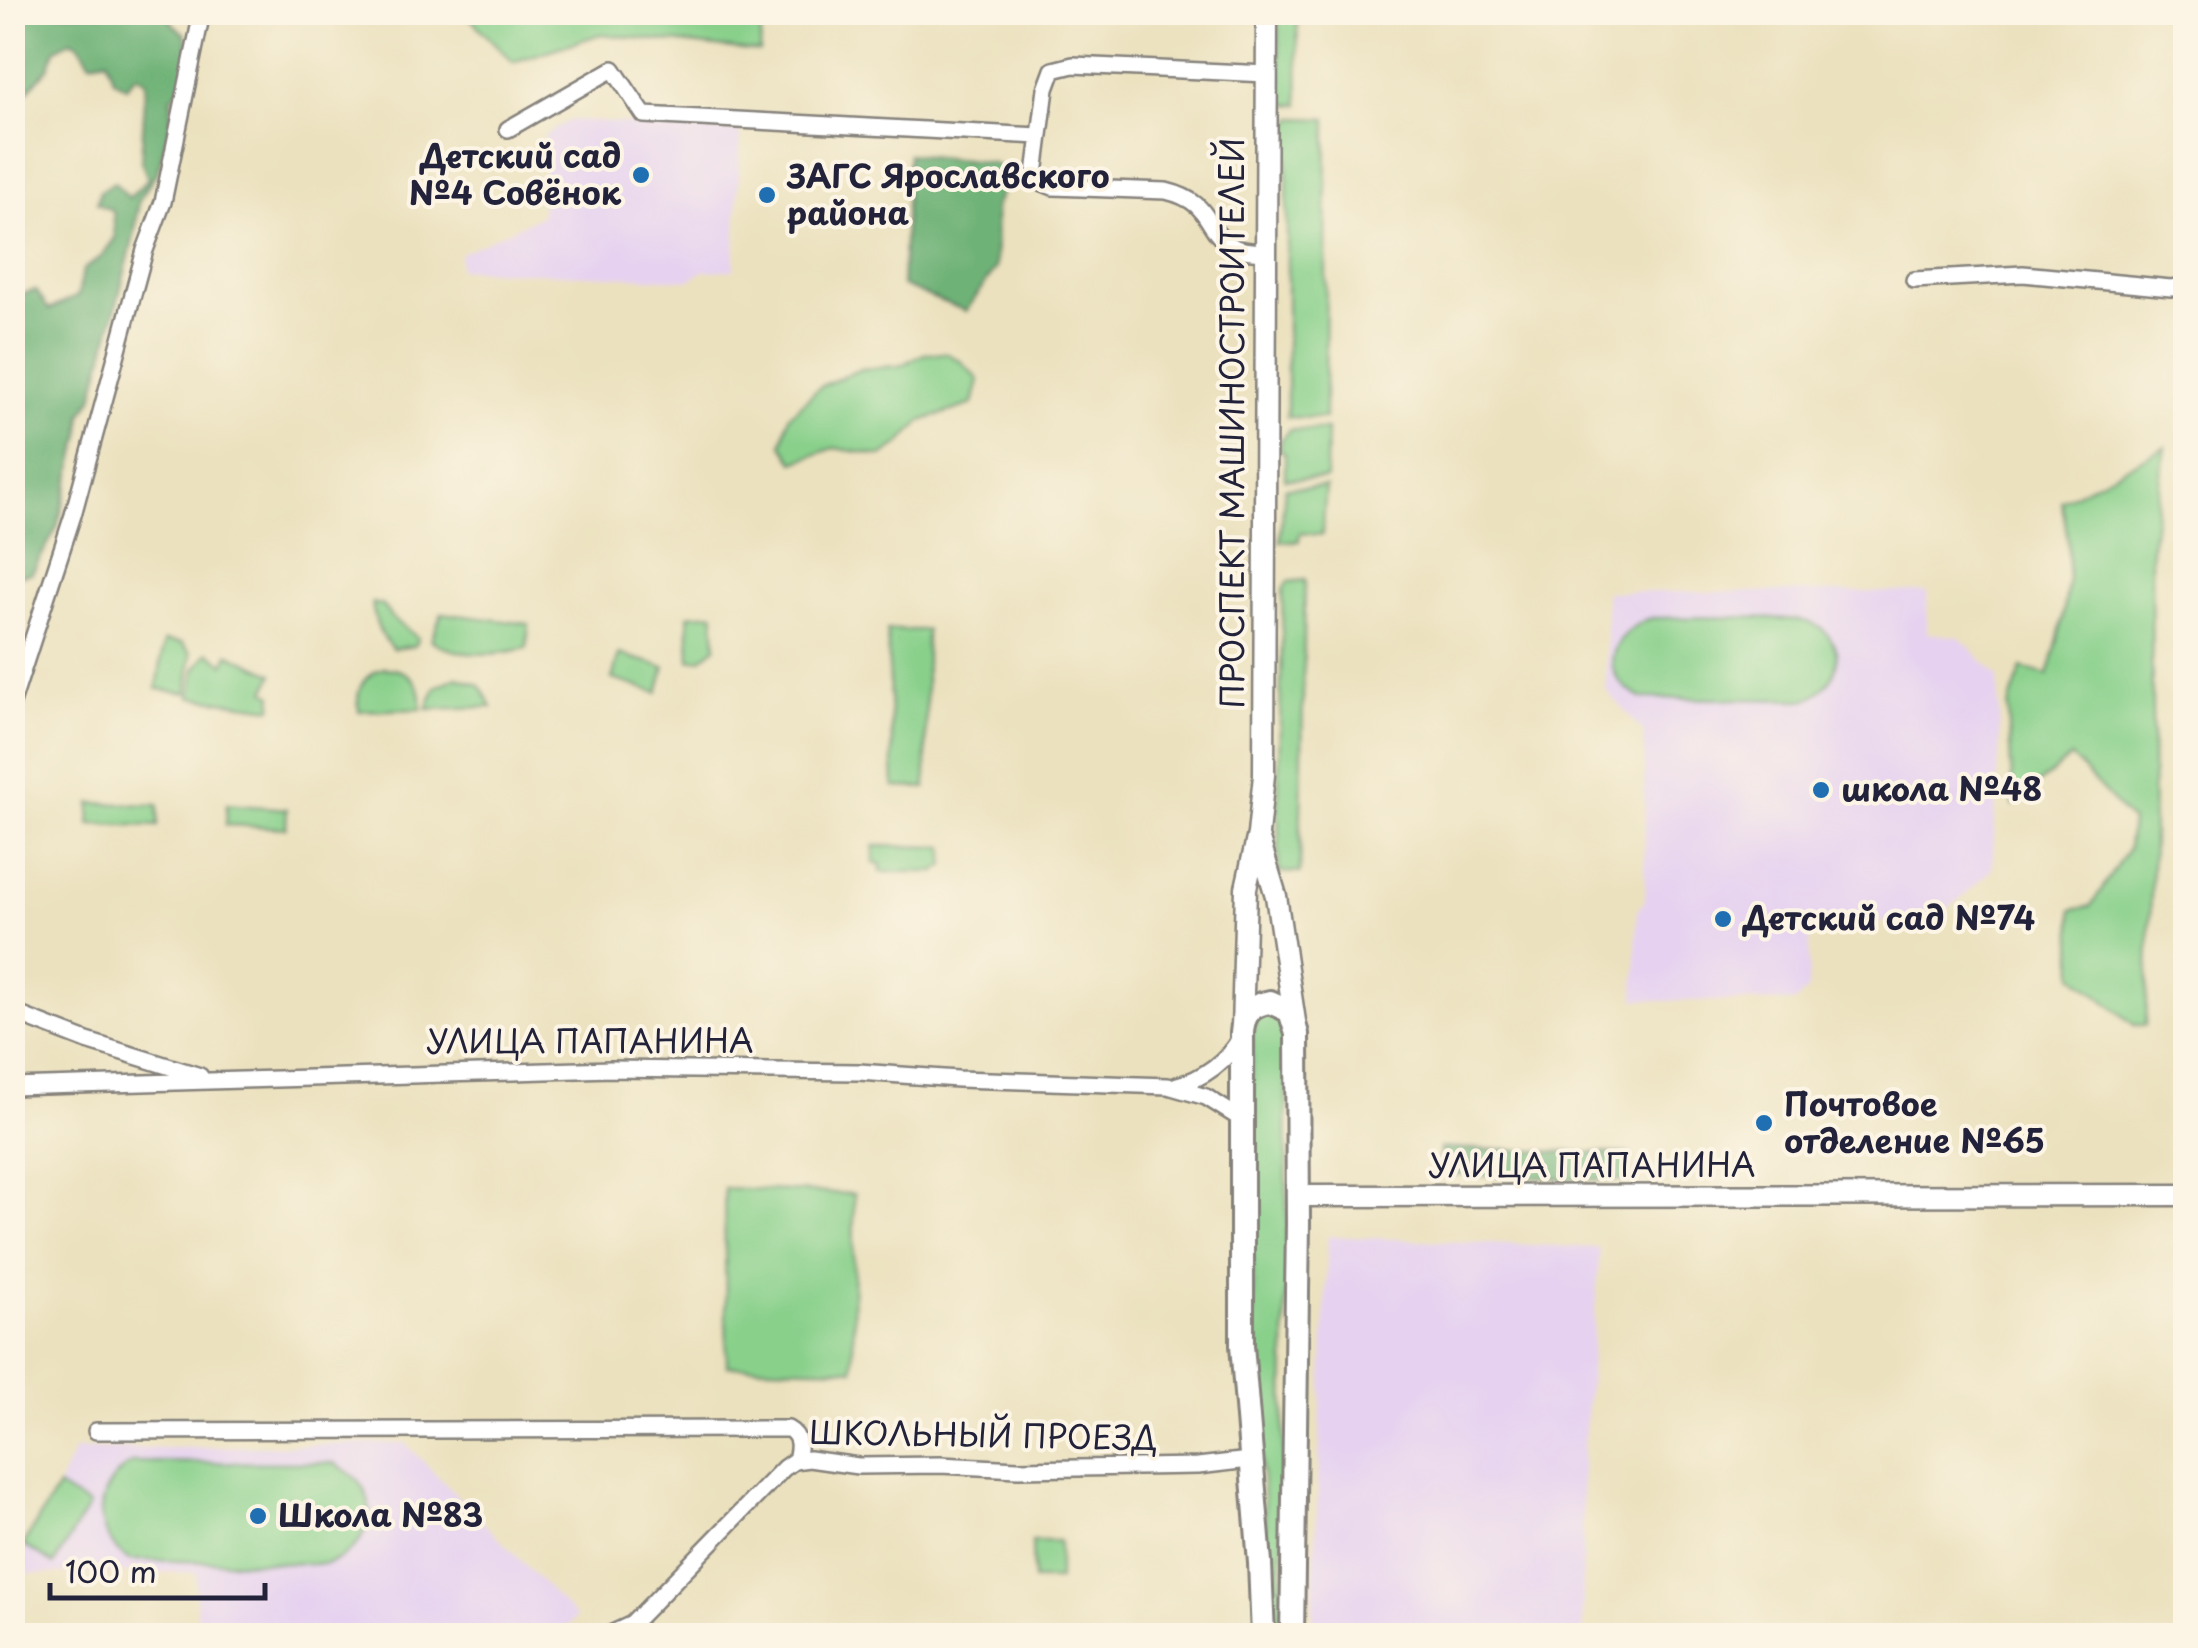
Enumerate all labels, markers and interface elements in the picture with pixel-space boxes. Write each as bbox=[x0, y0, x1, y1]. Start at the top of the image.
place label: Детский сад №4 Совёнок bbox=[409, 131, 622, 216]
street label: ПРОСПЕКТ МАШИНОСТРОИТЕЛЕЙ bbox=[1207, 137, 1255, 709]
place label: ЗАГС Ярославского района bbox=[786, 151, 1110, 236]
marker: Детский сад №4 Совёнок bbox=[630, 164, 652, 186]
marker: ЗАГС Ярославского района bbox=[756, 184, 778, 206]
place label: школа №48 bbox=[1841, 764, 2042, 812]
marker: школа №48 bbox=[1810, 779, 1832, 801]
place label: Детский сад №74 bbox=[1742, 893, 2035, 941]
marker: Детский сад №74 bbox=[1712, 908, 1734, 930]
street label: УЛИЦА ПАПАНИНА bbox=[426, 1016, 754, 1064]
place label: Почтовое отделение №65 bbox=[1784, 1079, 2045, 1164]
marker: Почтовое отделение №65 bbox=[1753, 1112, 1775, 1134]
street label: УЛИЦА ПАПАНИНА bbox=[1428, 1140, 1756, 1188]
street label: ШКОЛЬНЫЙ ПРОЕЗД bbox=[809, 1407, 1157, 1461]
place label: Школа №83 bbox=[278, 1490, 483, 1538]
marker: Школа №83 bbox=[247, 1505, 269, 1527]
scale bar bbox=[50, 1538, 265, 1600]
text: 100 m bbox=[65, 1548, 157, 1593]

